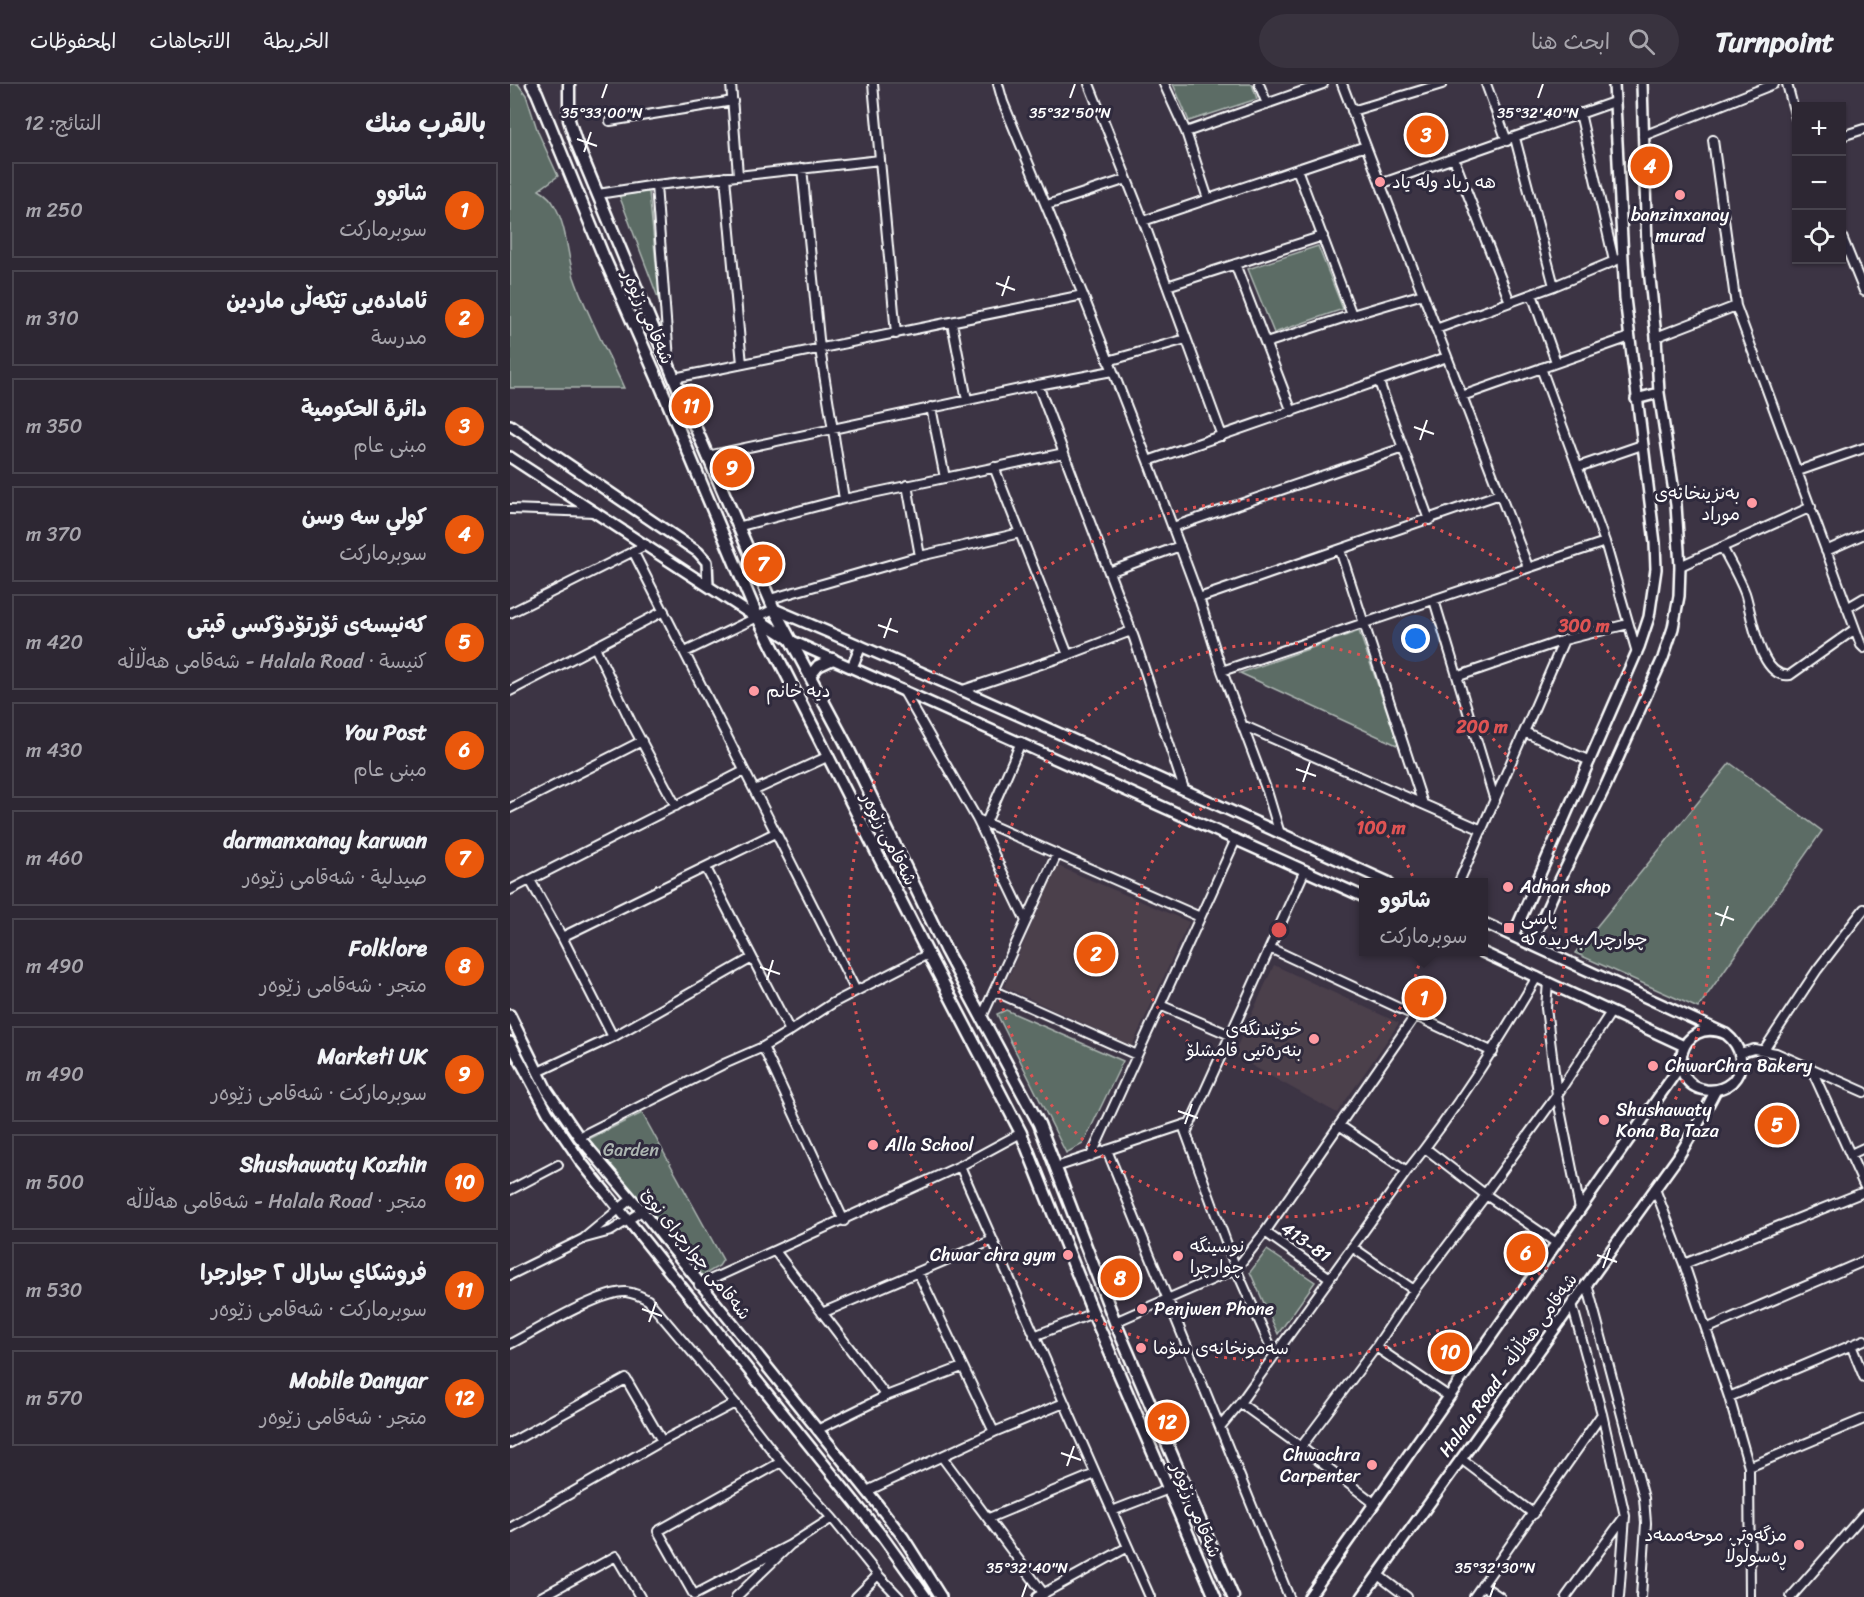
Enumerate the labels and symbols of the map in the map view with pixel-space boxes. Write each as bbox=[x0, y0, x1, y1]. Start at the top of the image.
text: 35°33'00"N bbox=[561, 100, 643, 126]
text: 35°32'50"N bbox=[1029, 100, 1111, 126]
text: 35°32'40"N bbox=[1497, 100, 1579, 126]
pin: 3 bbox=[1406, 112, 1446, 158]
pin: 4 bbox=[1630, 144, 1670, 188]
place label: هه رياد وله ياد bbox=[1392, 166, 1496, 198]
marker: هه رياد وله ياد bbox=[1373, 175, 1387, 189]
marker: banzinxanay murad bbox=[1673, 188, 1687, 202]
place label: banzinxanay murad bbox=[1631, 199, 1730, 252]
street label: شەقامی زێوەر bbox=[612, 263, 683, 370]
pin: 11 bbox=[672, 384, 711, 428]
pin: 9 bbox=[712, 446, 752, 490]
place label: بەنزینخانەی موراد bbox=[1655, 477, 1740, 530]
marker: بەنزینخانەی موراد bbox=[1745, 496, 1759, 510]
pin: 7 bbox=[744, 542, 782, 586]
text: 300 m bbox=[1557, 610, 1610, 642]
your location bbox=[1401, 624, 1430, 653]
place label: دیە خانم bbox=[766, 675, 830, 707]
marker: دیە خانم bbox=[747, 684, 761, 698]
text: 200 m bbox=[1455, 711, 1508, 743]
street label: شەقامی زێوەر bbox=[851, 785, 926, 891]
text: 100 m bbox=[1357, 812, 1406, 844]
place label: Adnan shop bbox=[1519, 871, 1611, 903]
marker: Adnan shop bbox=[1501, 880, 1515, 894]
place label: پاسی چوارچرا/بەریدەکە bbox=[1521, 902, 1648, 955]
centre of rings bbox=[1269, 920, 1289, 940]
marker: پاسی چوارچرا/بەریدەکە bbox=[1502, 921, 1516, 935]
pin: 2 bbox=[1076, 932, 1116, 976]
pin: 1 bbox=[1404, 976, 1444, 1020]
place label: خوێندنگەی بنەرەتیی قامشلۆ bbox=[1184, 1013, 1302, 1066]
marker: خوێندنگەی بنەرەتیی قامشلۆ bbox=[1307, 1032, 1321, 1046]
place label: ChwarChra Bakery bbox=[1665, 1050, 1813, 1082]
marker: ChwarChra Bakery bbox=[1646, 1059, 1660, 1073]
place label: Shushawaty Kona Ba Taza bbox=[1616, 1094, 1720, 1147]
pin: 5 bbox=[1758, 1102, 1796, 1148]
marker: Shushawaty Kona Ba Taza bbox=[1597, 1113, 1611, 1127]
place label: Alla School bbox=[884, 1129, 975, 1161]
park label: Garden bbox=[603, 1134, 659, 1166]
marker: Alla School bbox=[866, 1138, 880, 1152]
street label: شەقامی چوارچرای نوێ bbox=[632, 1181, 760, 1327]
street label: 413-81 bbox=[1274, 1213, 1338, 1271]
place label: نوسینگە چوارچرا bbox=[1190, 1230, 1244, 1283]
pin: 6 bbox=[1506, 1230, 1546, 1276]
place label: Chwar chra gym bbox=[930, 1239, 1056, 1271]
marker: Chwar chra gym bbox=[1061, 1248, 1075, 1262]
marker: نوسینگە چوارچرا bbox=[1171, 1249, 1185, 1263]
pin: 8 bbox=[1100, 1256, 1140, 1300]
street label: Halala Road - شەقامی هەڵاڵە bbox=[1430, 1266, 1586, 1464]
place label: Penjwen Phone bbox=[1154, 1293, 1274, 1325]
marker: Penjwen Phone bbox=[1135, 1302, 1149, 1316]
pin: 10 bbox=[1430, 1330, 1470, 1374]
place label: سەمونخانەی سۆما bbox=[1153, 1332, 1289, 1364]
marker: سەمونخانەی سۆما bbox=[1134, 1341, 1148, 1355]
pin: 12 bbox=[1148, 1400, 1186, 1444]
place label: Chwachra Carpenter bbox=[1280, 1439, 1362, 1492]
street label: شەقامی زێوەر bbox=[1161, 1455, 1230, 1563]
marker: Chwachra Carpenter bbox=[1365, 1458, 1379, 1472]
place label: مزگەوتی موحەممەد ڕەسوڵوڵا bbox=[1644, 1519, 1787, 1572]
marker: مزگەوتی موحەممەد ڕەسوڵوڵا bbox=[1792, 1538, 1806, 1552]
text: 35°32'40"N bbox=[986, 1555, 1068, 1581]
text: 35°32'30"N bbox=[1455, 1555, 1536, 1581]

